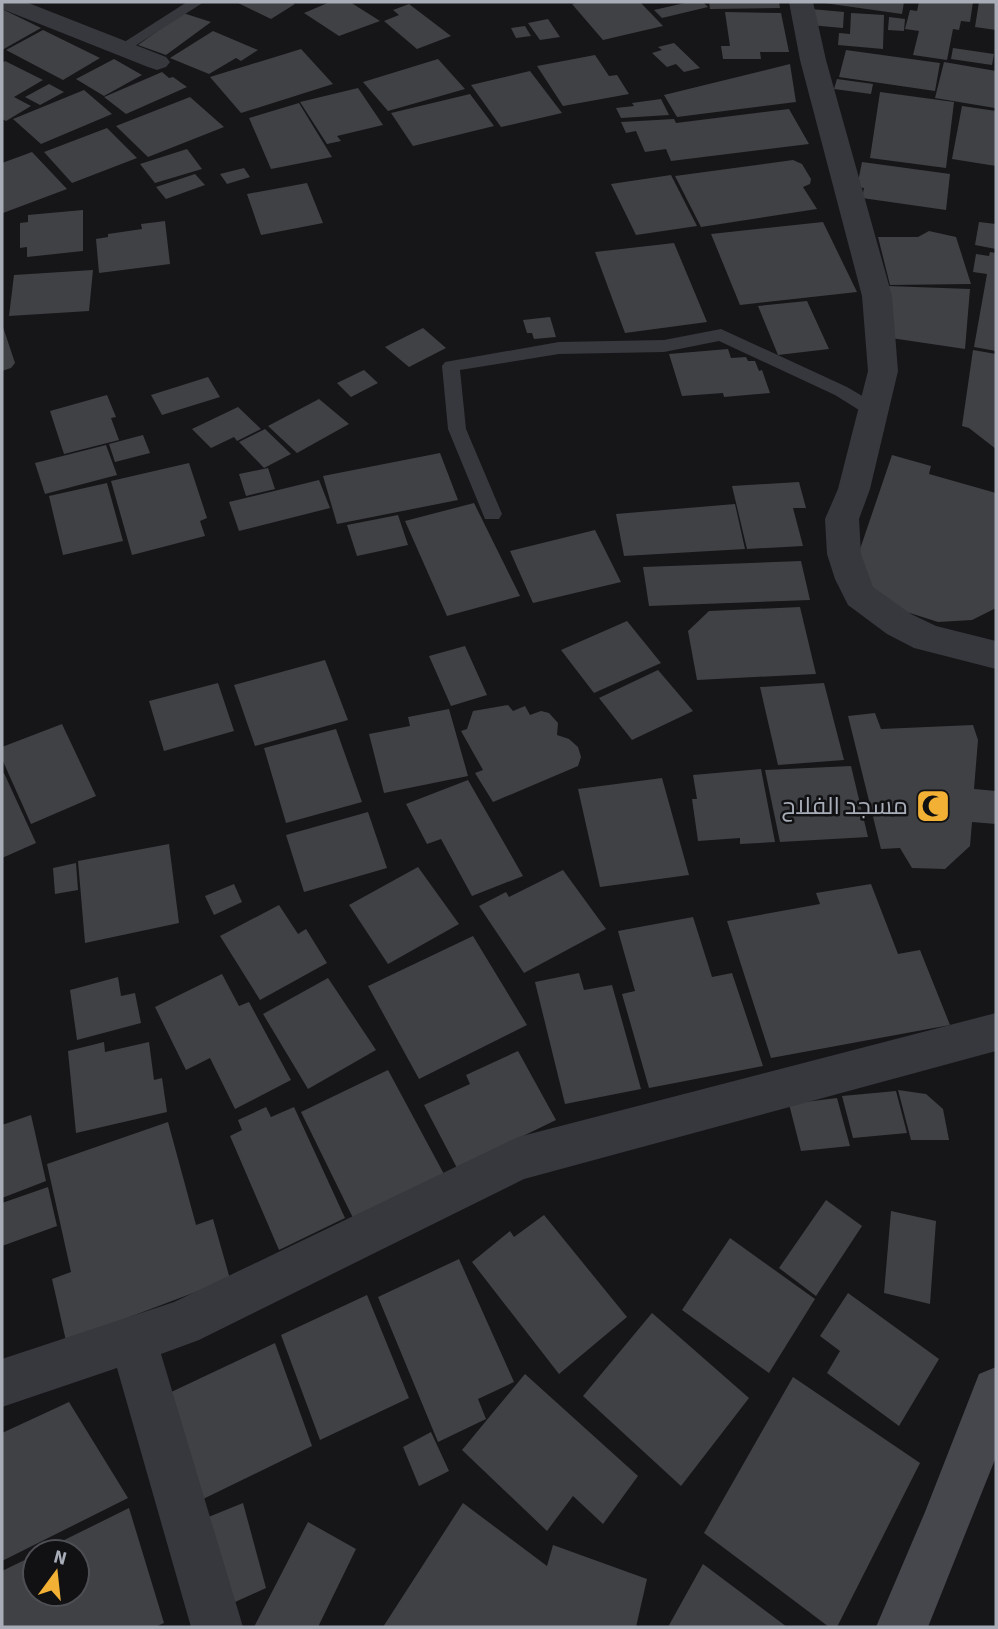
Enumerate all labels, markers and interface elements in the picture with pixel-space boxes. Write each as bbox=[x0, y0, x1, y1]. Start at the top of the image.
mosque icon: مسجد الفلاح bbox=[914, 787, 952, 825]
place label: مسجد الفلاح bbox=[781, 789, 908, 824]
north arrow bbox=[21, 1538, 91, 1608]
text: N bbox=[50, 1543, 70, 1573]

